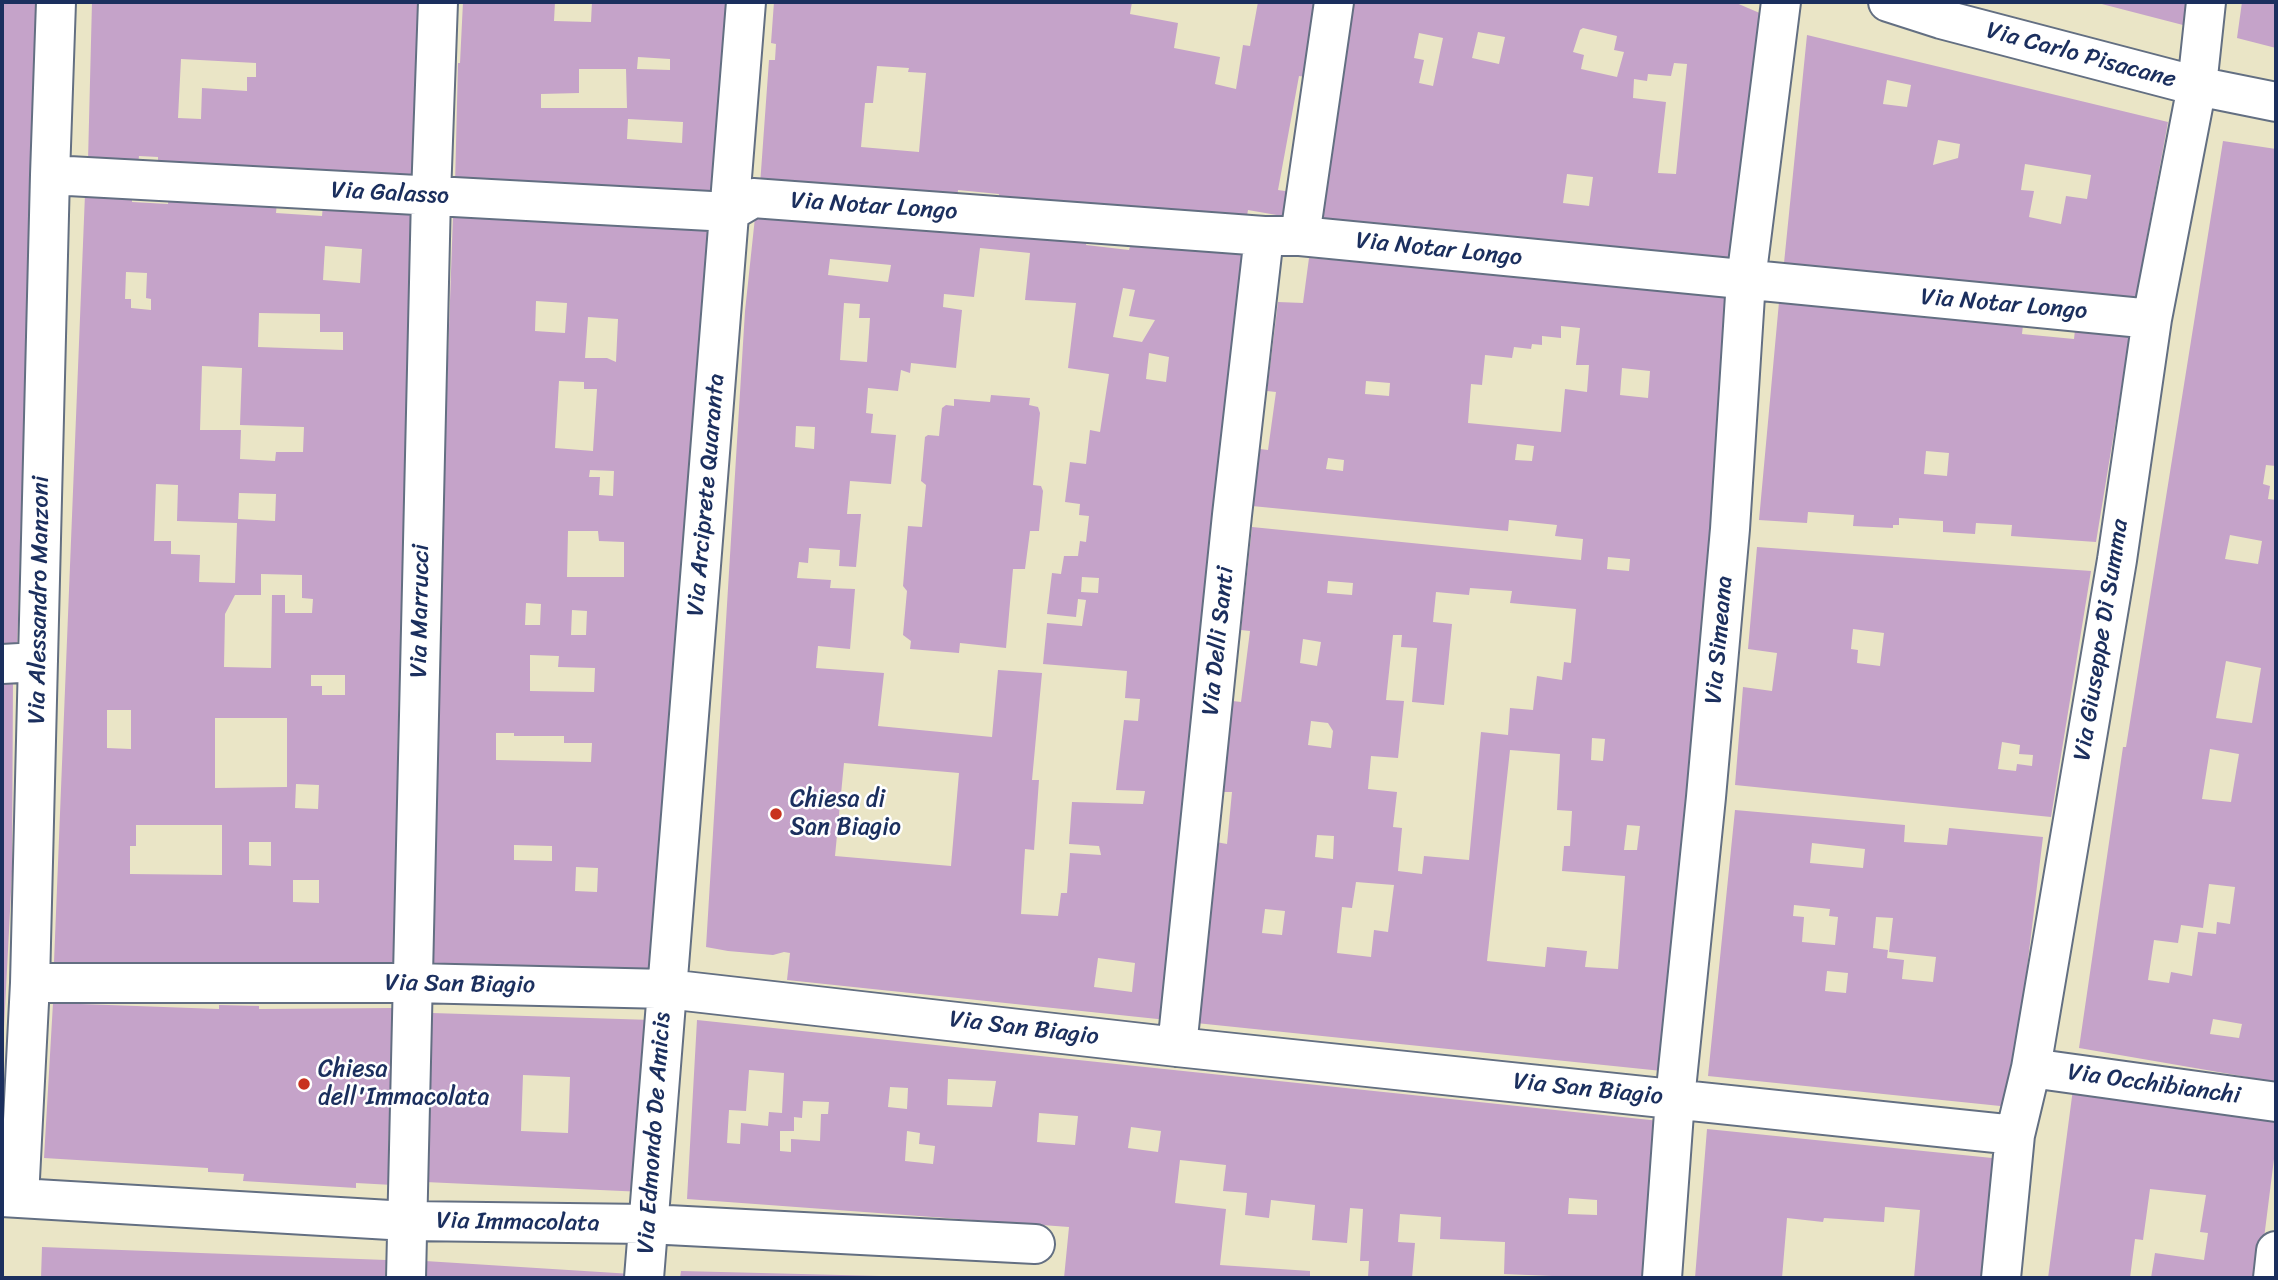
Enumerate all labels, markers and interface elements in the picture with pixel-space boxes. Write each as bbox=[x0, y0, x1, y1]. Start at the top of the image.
street label: Via Carlo Pisacane bbox=[1983, 17, 2179, 95]
street label: Via Galasso bbox=[330, 177, 450, 211]
street label: Via Notar Longo bbox=[790, 187, 958, 227]
street label: Via Notar Longo bbox=[1354, 227, 1524, 273]
street label: Via Notar Longo bbox=[1919, 283, 2089, 327]
street label: Via Arciprete Quaranta bbox=[682, 372, 732, 618]
street label: Via Alessandro Manzoni bbox=[23, 476, 57, 724]
street label: Via Giuseppe Di Summa bbox=[2069, 517, 2135, 763]
street label: Via Marrucci bbox=[405, 544, 437, 678]
street label: Via Delli Santi bbox=[1197, 565, 1241, 717]
street label: Via Simeana bbox=[1700, 575, 1740, 705]
place label: Chiesa di San Biagio bbox=[790, 786, 901, 842]
marker: Chiesa di San Biagio bbox=[768, 806, 784, 822]
street label: Via San Biagio bbox=[385, 969, 535, 1001]
street label: Via San Biagio bbox=[948, 1006, 1100, 1052]
street label: Via Edmondo De Amicis bbox=[632, 1011, 678, 1255]
place label: Chiesa dell'Immacolata bbox=[318, 1056, 490, 1112]
street label: Via Occhibianchi bbox=[2066, 1059, 2242, 1111]
street label: Via San Biagio bbox=[1512, 1068, 1664, 1112]
marker: Chiesa dell'Immacolata bbox=[296, 1076, 312, 1092]
street label: Via Immacolata bbox=[436, 1207, 600, 1239]

